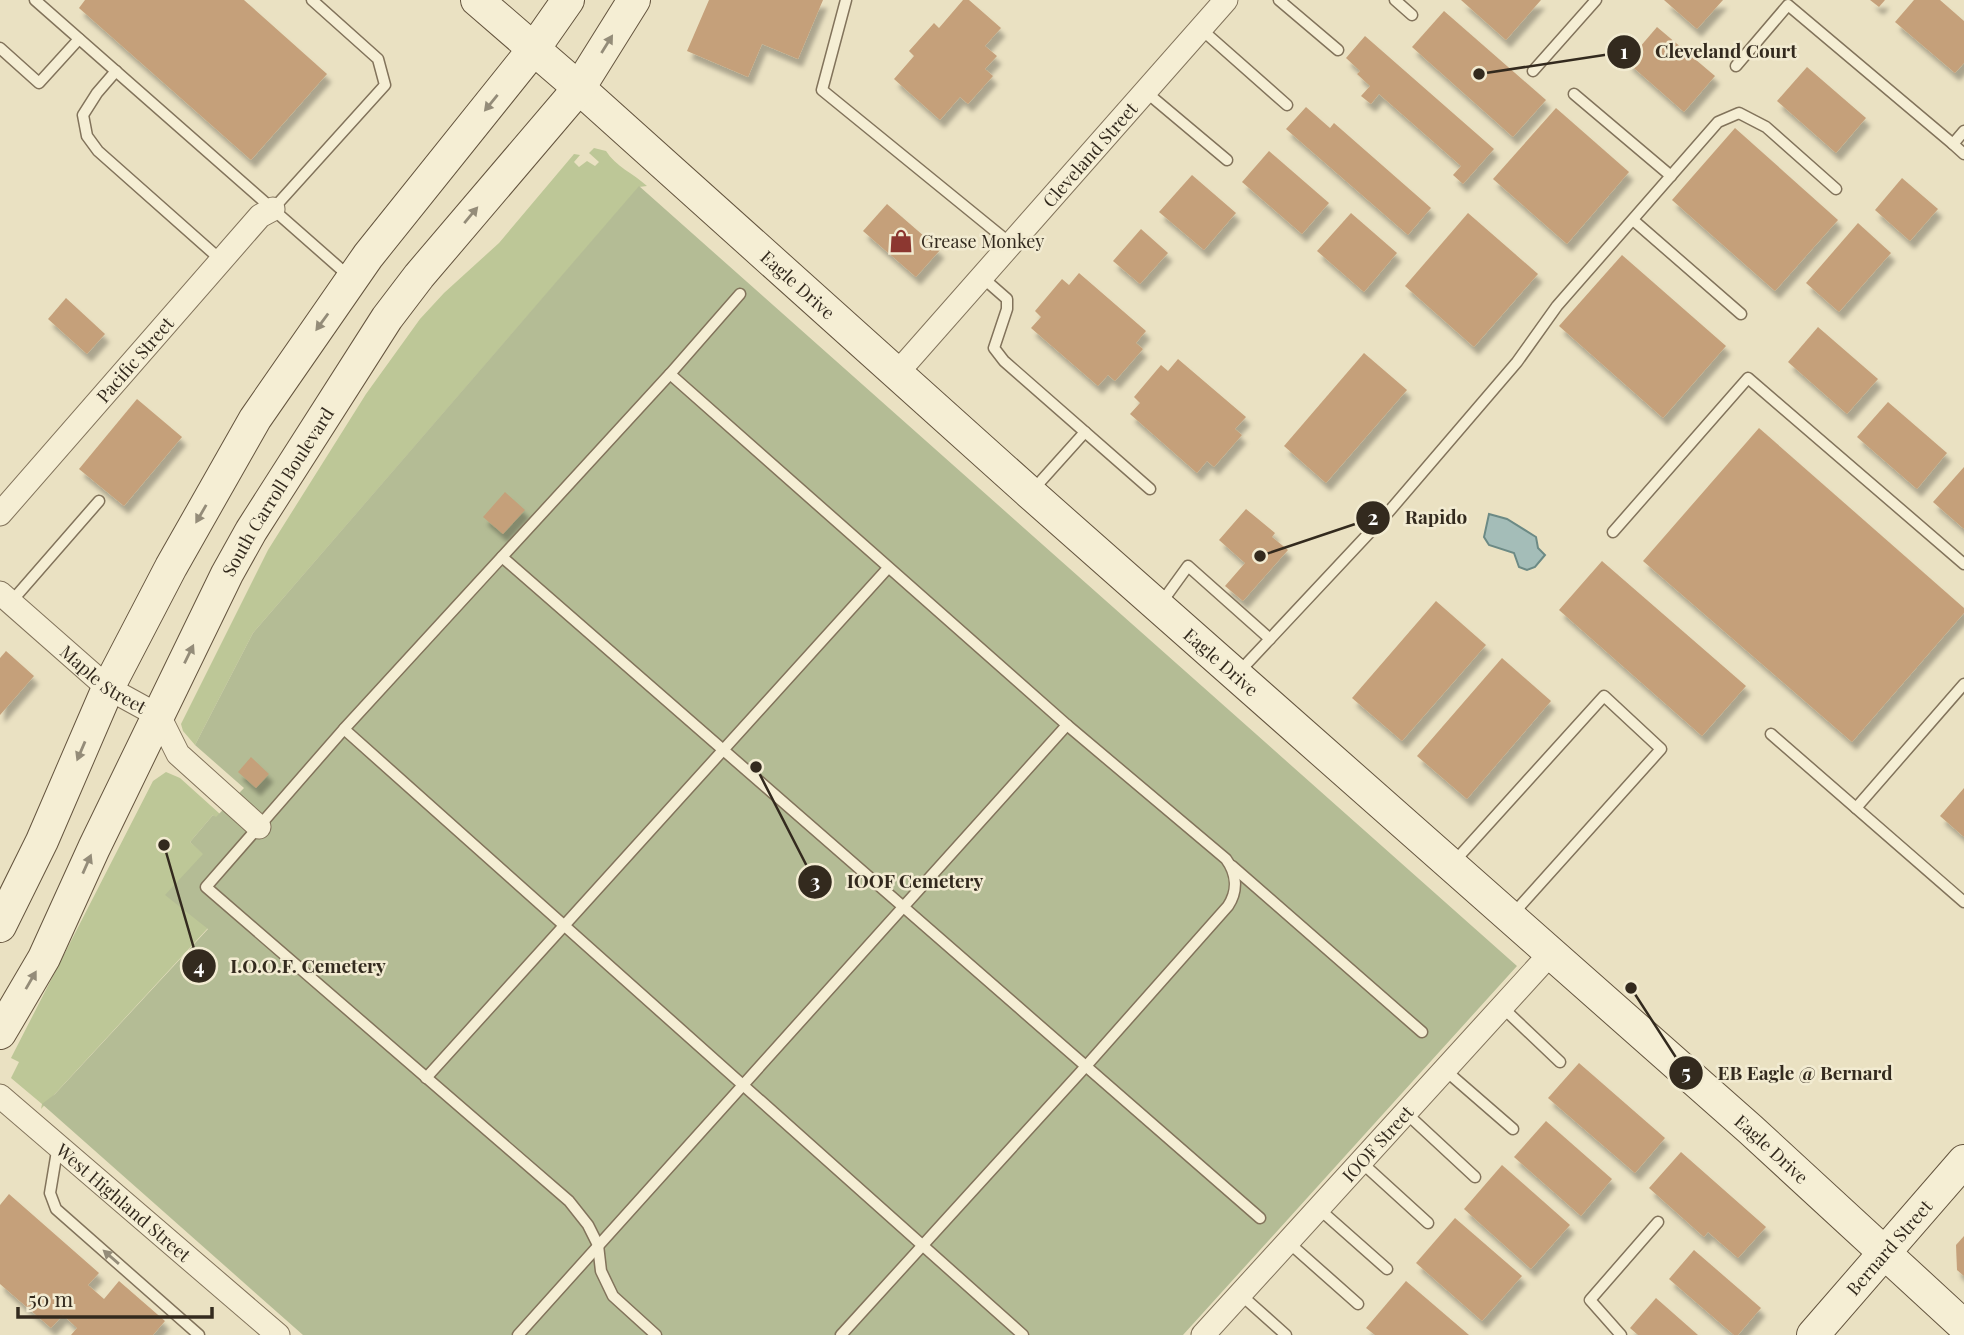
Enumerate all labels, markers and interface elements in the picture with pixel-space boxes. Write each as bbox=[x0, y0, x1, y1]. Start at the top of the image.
callout: Cleveland Court bbox=[1606, 32, 1811, 72]
one-way arrow bbox=[600, 35, 613, 54]
text: 1 bbox=[1620, 36, 1628, 64]
text: Cleveland Court bbox=[1655, 37, 1797, 63]
one-way arrow bbox=[484, 94, 498, 112]
street label: Cleveland Street bbox=[1037, 96, 1143, 212]
one-way arrow bbox=[464, 207, 479, 225]
shop icon: Grease Monkey bbox=[887, 227, 915, 255]
place label: Grease Monkey bbox=[921, 229, 1044, 253]
street label: Eagle Drive bbox=[756, 245, 840, 324]
street label: Pacific Street bbox=[91, 311, 179, 407]
one-way arrow bbox=[315, 313, 329, 331]
street label: South Carroll Boulevard bbox=[216, 402, 339, 580]
callout: Rapido bbox=[1356, 498, 1481, 538]
text: 2 bbox=[1368, 502, 1379, 530]
text: Rapido bbox=[1405, 503, 1467, 529]
one-way arrow bbox=[195, 504, 207, 524]
street label: Eagle Drive bbox=[1179, 622, 1264, 701]
street label: Maple Street bbox=[55, 639, 151, 719]
one-way arrow bbox=[183, 644, 194, 665]
one-way arrow bbox=[76, 740, 87, 761]
one-way arrow bbox=[81, 854, 93, 874]
callout: IOOF Cemetery bbox=[797, 862, 997, 902]
text: 3 bbox=[810, 866, 820, 894]
text: IOOF Cemetery bbox=[847, 867, 983, 893]
callout: I.O.O.F. Cemetery bbox=[181, 946, 400, 986]
text: 4 bbox=[193, 951, 205, 979]
text: I.O.O.F. Cemetery bbox=[230, 952, 386, 978]
one-way arrow bbox=[24, 971, 37, 990]
callout: EB Eagle @ Bernard bbox=[1668, 1053, 1906, 1093]
text: 5 bbox=[1681, 1057, 1691, 1085]
text: EB Eagle @ Bernard bbox=[1717, 1059, 1893, 1085]
street label: IOOF Street bbox=[1337, 1100, 1419, 1187]
street label: Eagle Drive bbox=[1730, 1109, 1814, 1189]
street label: West Highland Street bbox=[51, 1137, 196, 1267]
street label: Bernard Street bbox=[1841, 1194, 1938, 1300]
one-way arrow bbox=[102, 1249, 120, 1265]
scale bar bbox=[18, 1276, 212, 1320]
text: 50 m bbox=[28, 1284, 74, 1312]

